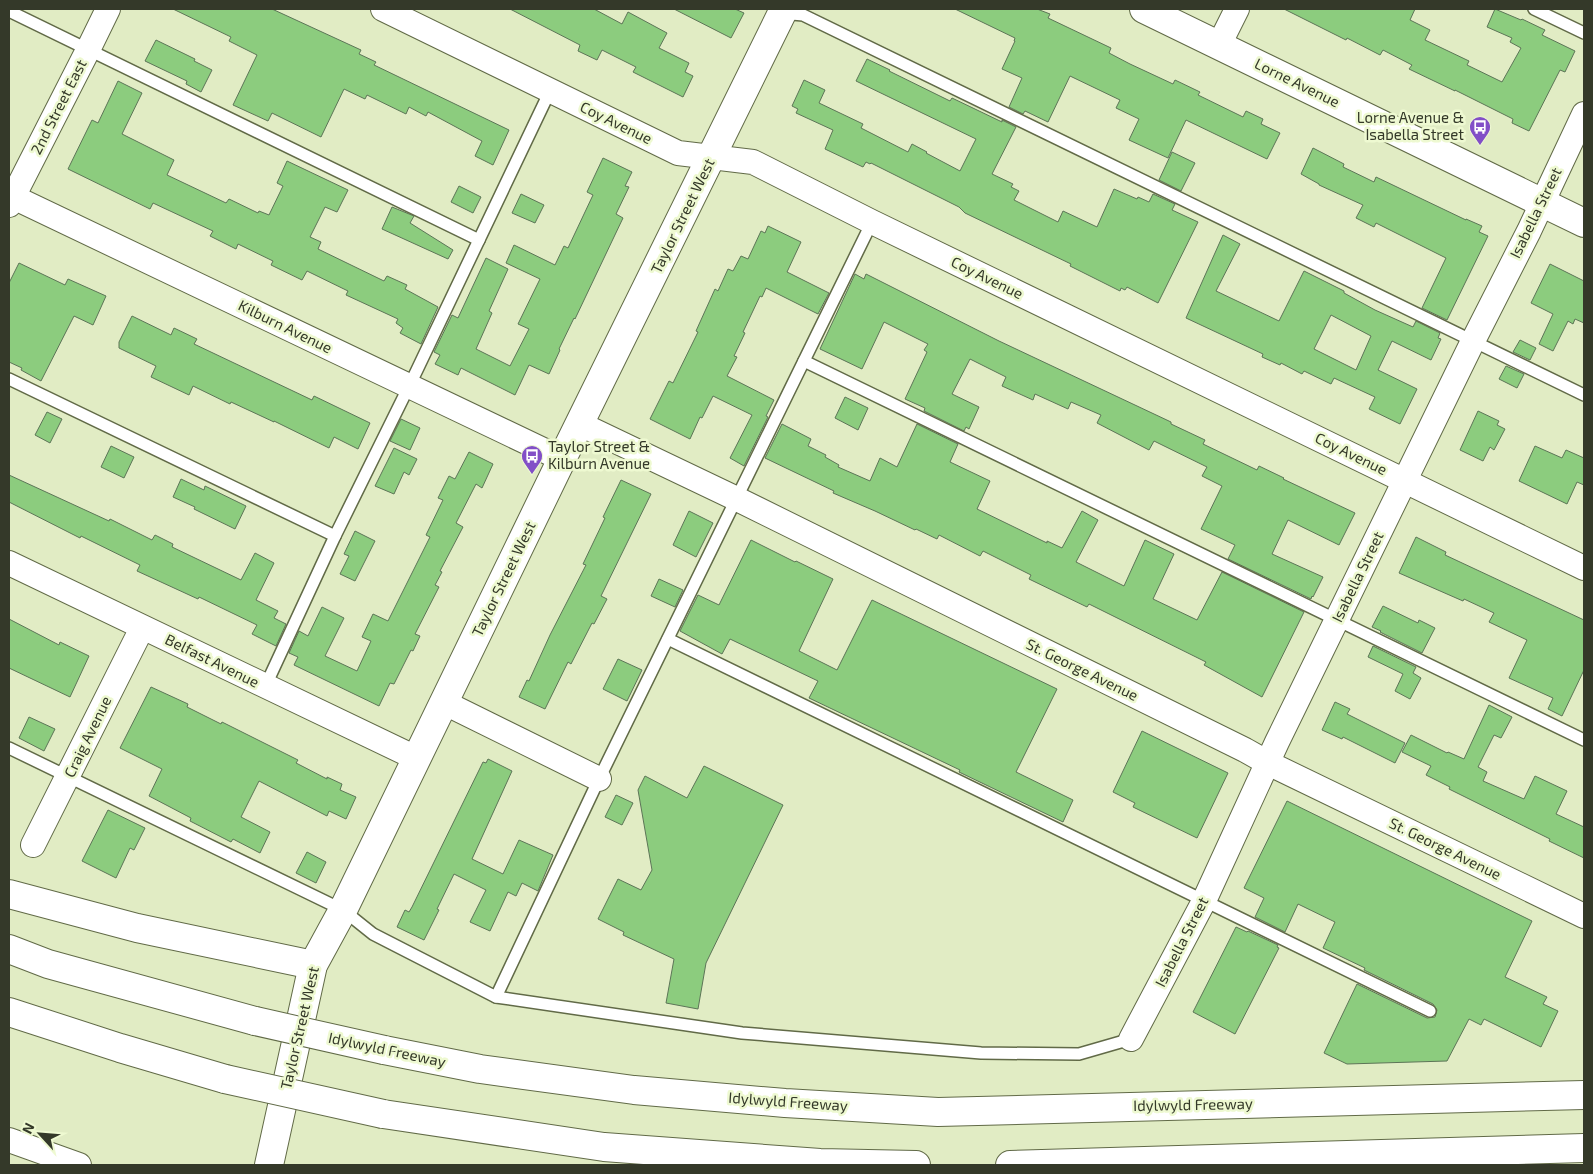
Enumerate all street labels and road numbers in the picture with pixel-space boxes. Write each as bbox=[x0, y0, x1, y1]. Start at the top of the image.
street label: Lorne Avenue bbox=[1252, 54, 1343, 110]
street label: 2nd Street East bbox=[26, 56, 90, 157]
street label: Coy Avenue bbox=[578, 97, 655, 147]
street label: Taylor Street West bbox=[646, 155, 718, 276]
street label: Isabella Street bbox=[1505, 164, 1565, 261]
street label: Coy Avenue bbox=[949, 252, 1026, 302]
street label: Kilburn Avenue bbox=[236, 296, 335, 357]
street label: Coy Avenue bbox=[1313, 428, 1390, 478]
street label: Taylor Street West bbox=[467, 518, 539, 639]
street label: Isabella Street bbox=[1327, 528, 1387, 625]
street label: Belfast Avenue bbox=[163, 630, 262, 691]
street label: St. George Avenue bbox=[1023, 634, 1141, 704]
street label: Craig Avenue bbox=[60, 693, 115, 780]
street label: St. George Avenue bbox=[1386, 813, 1504, 883]
street label: Isabella Street bbox=[1151, 893, 1212, 990]
street label: Taylor Street West bbox=[276, 964, 322, 1091]
street label: Idylwyld Freeway bbox=[327, 1028, 448, 1070]
street label: Idylwyld Freeway bbox=[728, 1088, 848, 1114]
street label: Idylwyld Freeway bbox=[1133, 1094, 1253, 1114]

